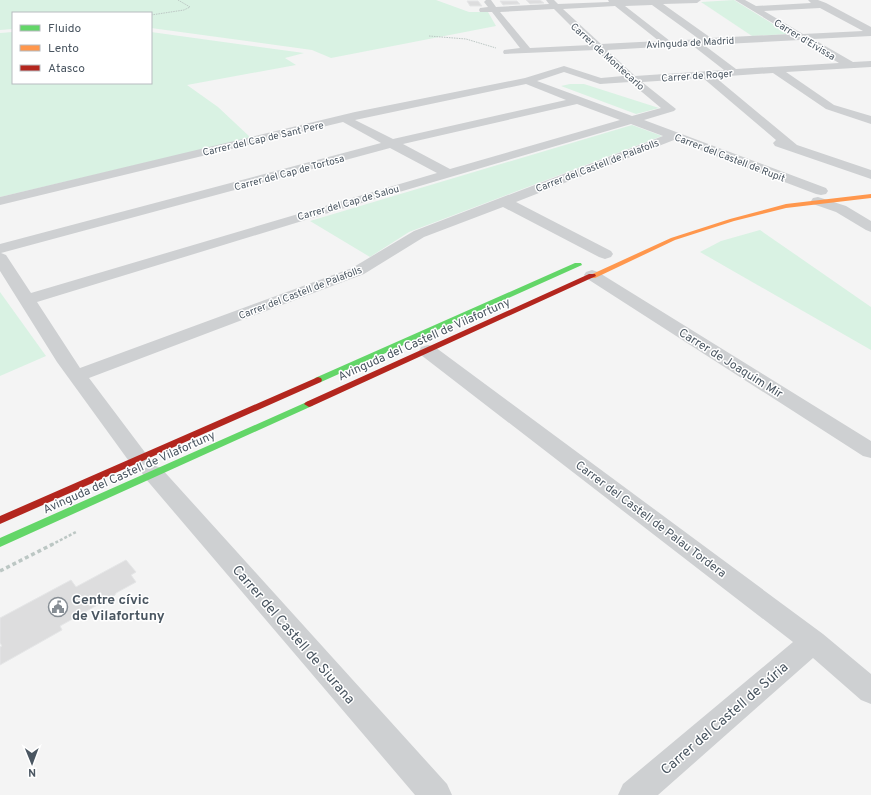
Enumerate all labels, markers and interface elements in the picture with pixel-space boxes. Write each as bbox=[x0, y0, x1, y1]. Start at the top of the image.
legend bbox=[12, 12, 152, 84]
street label: Carrer d'Eivissa bbox=[771, 17, 837, 64]
street label: Carrer de Montecarlo bbox=[567, 20, 647, 94]
text: Fluido bbox=[48, 21, 81, 37]
street label: Avinguda de Madrid bbox=[646, 35, 735, 52]
text: Lento bbox=[48, 41, 79, 57]
text: Atasco bbox=[48, 61, 85, 77]
street label: Carrer de Roger bbox=[661, 68, 733, 85]
street label: Carrer del Cap de Sant Pere bbox=[201, 119, 325, 160]
street label: Carrer del Castell de Rupit bbox=[672, 131, 787, 186]
street label: Carrer del Castell de Palafolls bbox=[534, 137, 661, 196]
street label: Carrer del Cap de Tortosa bbox=[233, 153, 346, 194]
street label: Carrer del Cap de Salou bbox=[296, 183, 401, 224]
street label: Carrer del Castell de Palafolls bbox=[237, 264, 364, 323]
street label: Avinguda del Castell de Vilafortuny bbox=[336, 295, 513, 385]
street label: Carrer de Joaquim Mir bbox=[675, 325, 786, 403]
street label: Avinguda del Castell de Vilafortuny bbox=[41, 428, 218, 518]
street label: Carrer del Castell de Palau Tordera bbox=[572, 458, 729, 582]
street label: Carrer del Castell de Siurana bbox=[228, 562, 358, 708]
place label: Centre cívic de Vilafortuny bbox=[72, 592, 165, 625]
public building icon: Centre cívic de Vilafortuny bbox=[47, 596, 69, 618]
street label: Carrer del Castell de Súria bbox=[658, 659, 792, 779]
north arrow bbox=[12, 743, 52, 783]
text: N bbox=[28, 765, 36, 779]

